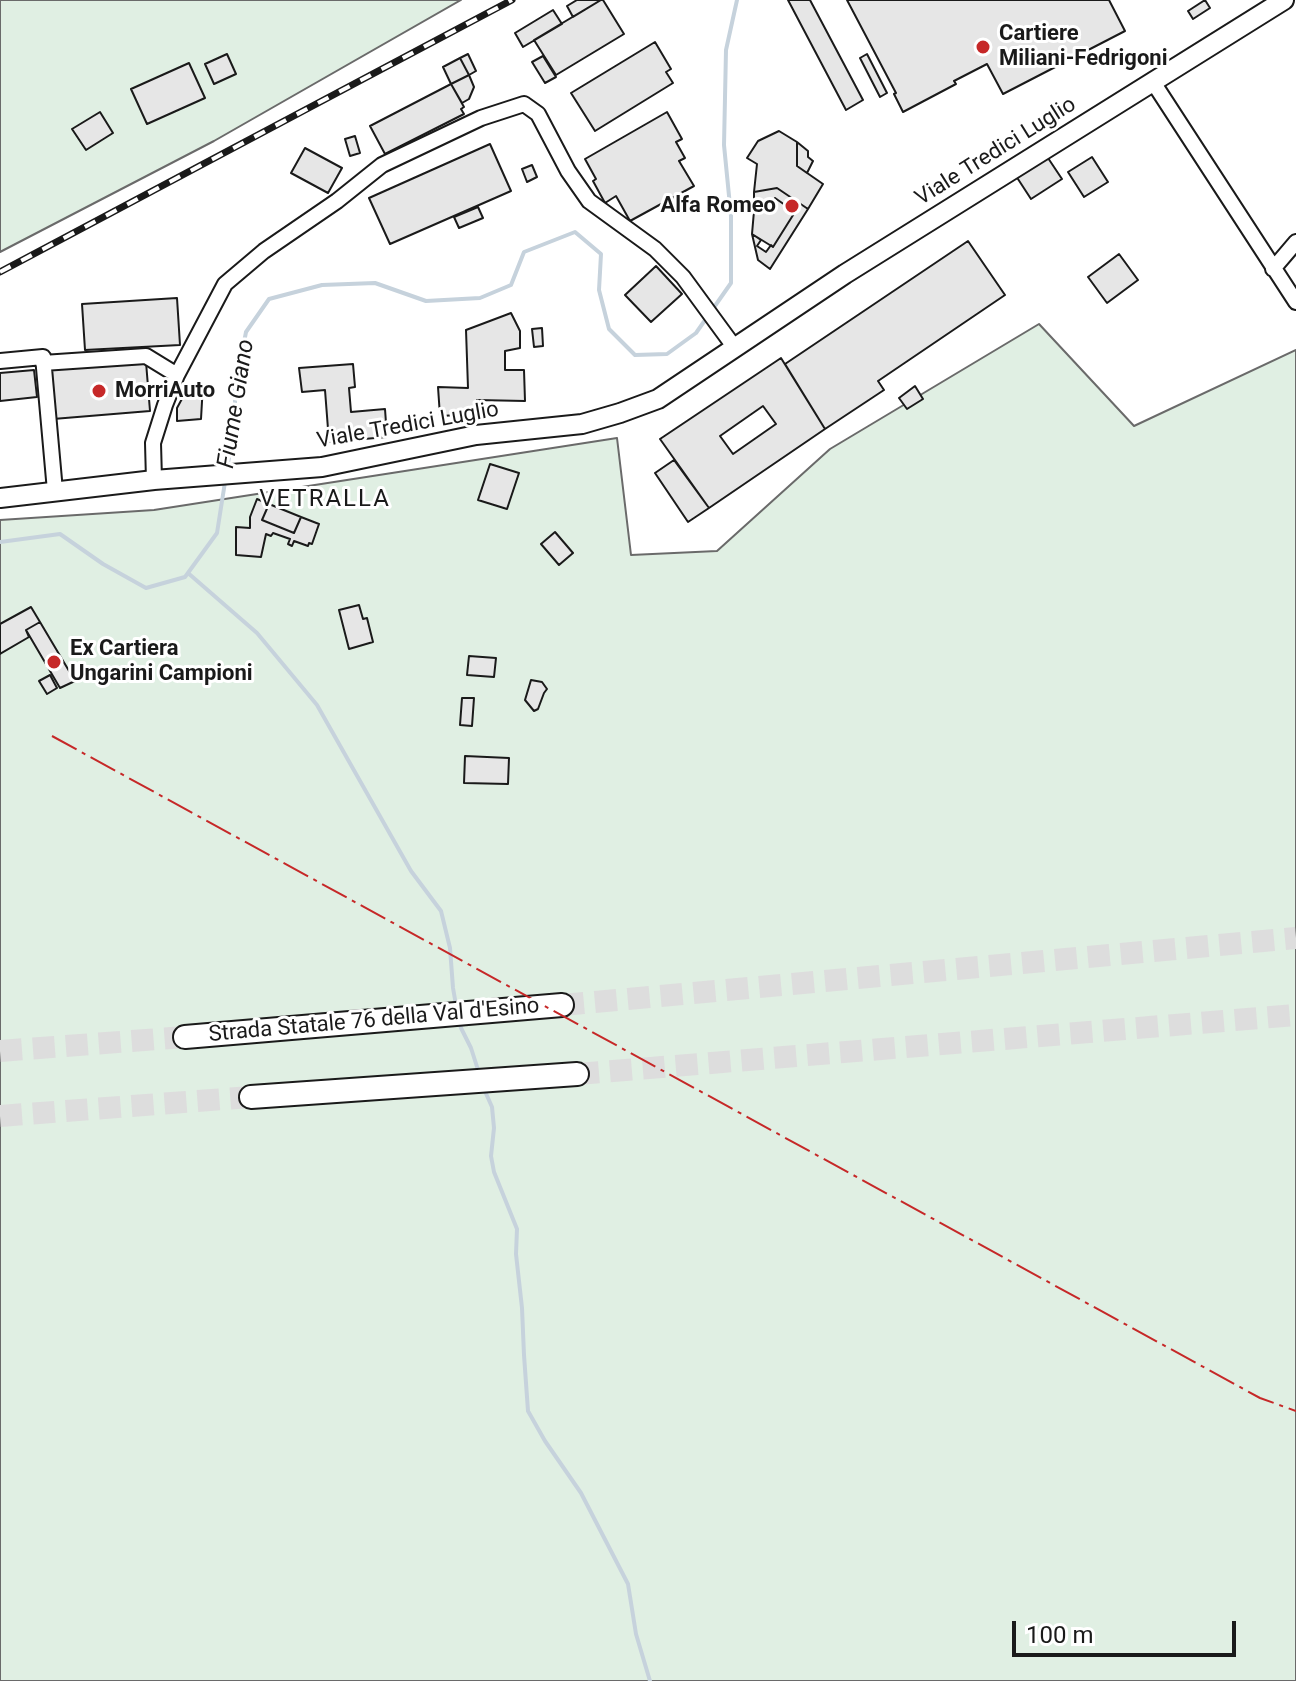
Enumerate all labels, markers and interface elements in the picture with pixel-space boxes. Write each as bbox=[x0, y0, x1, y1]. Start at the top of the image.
place label: Cartiere Miliani-Fedrigoni bbox=[999, 21, 1167, 72]
marker: Cartiere Miliani-Fedrigoni bbox=[974, 38, 992, 56]
street label: Viale Tredici Luglio bbox=[911, 92, 1081, 212]
place label: Alfa Romeo bbox=[660, 193, 776, 219]
marker: Alfa Romeo bbox=[783, 197, 801, 215]
water label: Fiume Giano bbox=[213, 337, 261, 471]
place label: MorriAuto bbox=[115, 378, 215, 404]
marker: MorriAuto bbox=[90, 382, 108, 400]
street label: Viale Tredici Luglio bbox=[315, 397, 501, 455]
district label: VETRALLA bbox=[259, 486, 391, 514]
place label: Ex Cartiera Ungarini Campioni bbox=[70, 636, 253, 688]
marker: Ex Cartiera Ungarini Campioni bbox=[45, 653, 63, 671]
street label: Strada Statale 76 della Val d'Esino bbox=[208, 993, 540, 1049]
scale bar bbox=[1016, 1605, 1240, 1655]
text: 100 m bbox=[1026, 1621, 1093, 1649]

